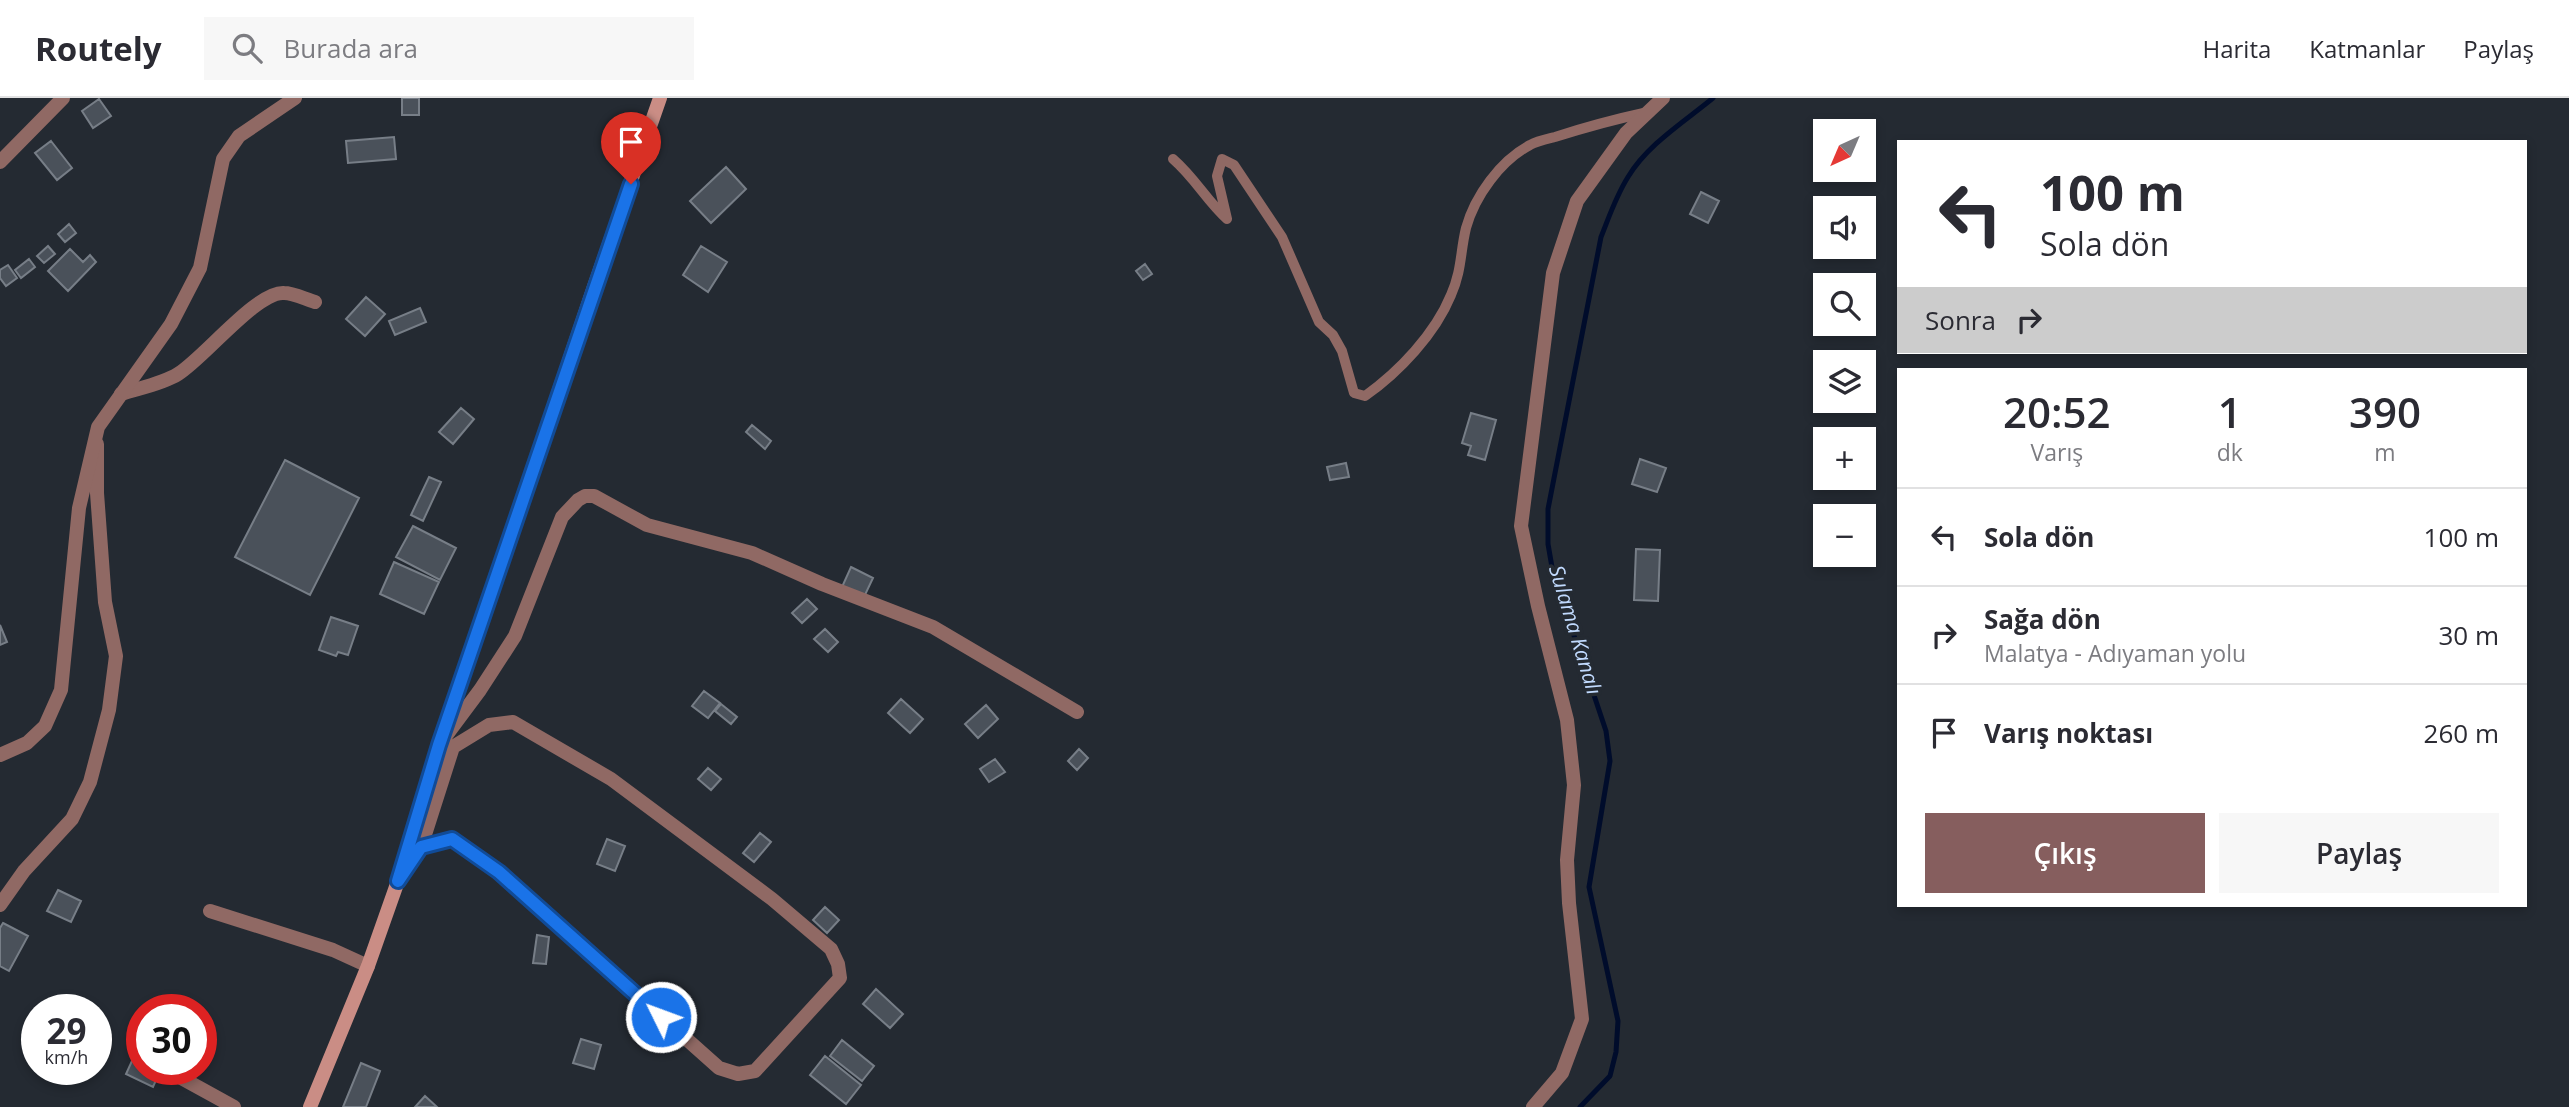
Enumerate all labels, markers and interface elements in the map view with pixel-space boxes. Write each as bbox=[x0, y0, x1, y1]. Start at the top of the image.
search box bbox=[204, 17, 694, 80]
text: Routely bbox=[35, 26, 162, 71]
icon: search bbox=[228, 29, 266, 67]
text: Burada ara bbox=[284, 30, 418, 66]
text: Harita bbox=[2203, 32, 2271, 65]
text: Katmanlar bbox=[2309, 32, 2425, 65]
text: Paylaş bbox=[2463, 32, 2534, 65]
pin bbox=[601, 112, 661, 184]
north arrow bbox=[1813, 119, 1876, 182]
map controls bbox=[1813, 119, 1876, 567]
icon: arrive bbox=[612, 123, 650, 161]
text: 100 m bbox=[2040, 159, 2185, 225]
icon: left bbox=[1925, 168, 2016, 259]
button: sound bbox=[1813, 196, 1876, 259]
text: Sola dön bbox=[2040, 222, 2169, 265]
button: search bbox=[1813, 273, 1876, 336]
icon: right bbox=[2010, 301, 2048, 339]
text: Sonra bbox=[1925, 302, 1996, 338]
button: layers bbox=[1813, 350, 1876, 413]
text: 20:52 bbox=[2003, 383, 2111, 440]
text: 1 bbox=[2218, 383, 2242, 440]
text: 390 bbox=[2349, 383, 2421, 440]
button: + bbox=[1813, 427, 1876, 490]
text: Varış bbox=[2031, 436, 2083, 468]
text: dk bbox=[2217, 436, 2243, 468]
text: m bbox=[2374, 436, 2396, 468]
button: − bbox=[1813, 504, 1876, 567]
icon: left bbox=[1925, 518, 1963, 556]
text: Sola dön bbox=[1984, 519, 2094, 555]
text: 100 m bbox=[2424, 519, 2499, 555]
water label: Sulama Kanalı bbox=[1543, 562, 1609, 698]
text: Sağa dön bbox=[1984, 601, 2101, 637]
icon: right bbox=[1925, 616, 1963, 654]
text: 30 m bbox=[2438, 617, 2499, 653]
text: Malatya - Adıyaman yolu bbox=[1984, 637, 2246, 669]
icon: arrive bbox=[1925, 714, 1963, 752]
text: Varış noktası bbox=[1984, 715, 2153, 751]
text: 260 m bbox=[2424, 715, 2499, 751]
button: Çıkış bbox=[1925, 813, 2205, 893]
button: Paylaş bbox=[2219, 813, 2499, 893]
position arrow bbox=[624, 980, 698, 1054]
speed limit sign: 30 bbox=[126, 994, 217, 1085]
text: 29 bbox=[46, 1007, 87, 1054]
text: km/h bbox=[45, 1045, 88, 1069]

